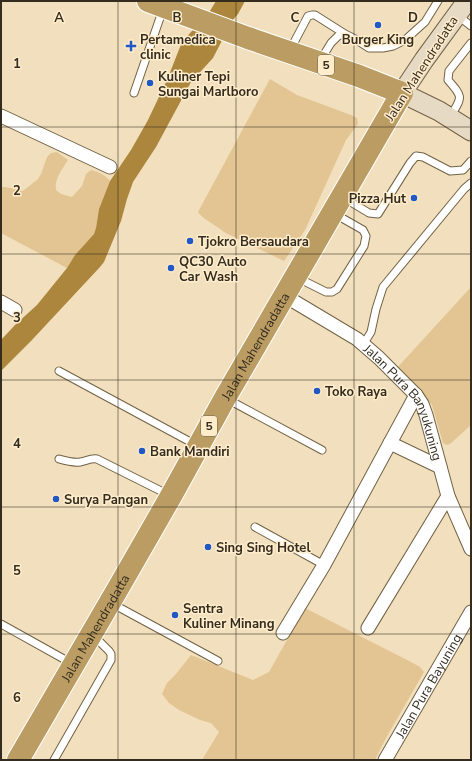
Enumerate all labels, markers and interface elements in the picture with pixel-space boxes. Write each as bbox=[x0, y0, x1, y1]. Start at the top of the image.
text: A bbox=[54, 9, 64, 27]
text: B bbox=[173, 9, 182, 27]
text: C bbox=[291, 9, 300, 27]
text: D bbox=[408, 9, 418, 27]
street label: Jalan Mahendradatta bbox=[381, 13, 463, 125]
marker: Burger King bbox=[373, 20, 383, 30]
place label: Pertamedica clinic bbox=[140, 31, 216, 64]
place label: Burger King bbox=[342, 31, 414, 49]
marker: Pertamedica clinic bbox=[125, 40, 137, 52]
text: 1 bbox=[13, 55, 21, 73]
road number: 5 bbox=[318, 55, 334, 75]
place label: Kuliner Tepi Sungai Marlboro bbox=[158, 68, 259, 101]
marker: Kuliner Tepi Sungai Marlboro bbox=[145, 78, 155, 88]
text: 2 bbox=[13, 182, 21, 200]
place label: Pizza Hut bbox=[349, 190, 407, 208]
marker: Pizza Hut bbox=[409, 193, 419, 203]
place label: Tjokro Bersaudara bbox=[198, 233, 309, 251]
marker: Tjokro Bersaudara bbox=[185, 236, 195, 246]
place label: QC30 Auto Car Wash bbox=[179, 253, 247, 286]
marker: QC30 Auto Car Wash bbox=[166, 263, 176, 273]
street label: Jalan Mahendradatta bbox=[217, 289, 294, 405]
text: 3 bbox=[13, 309, 21, 327]
street label: Jalan Pura Banyukuning bbox=[358, 340, 446, 463]
place label: Toko Raya bbox=[325, 383, 387, 401]
marker: Toko Raya bbox=[312, 386, 322, 396]
road number: 5 bbox=[201, 416, 217, 436]
text: 4 bbox=[13, 435, 21, 453]
place label: Bank Mandiri bbox=[150, 443, 230, 461]
marker: Bank Mandiri bbox=[137, 446, 147, 456]
place label: Surya Pangan bbox=[64, 491, 148, 509]
marker: Surya Pangan bbox=[51, 494, 61, 504]
place label: Sing Sing Hotel bbox=[216, 539, 311, 557]
marker: Sing Sing Hotel bbox=[203, 542, 213, 552]
text: 5 bbox=[13, 562, 21, 580]
street label: Jalan Mahendradatta bbox=[57, 571, 134, 686]
place label: Sentra Kuliner Minang bbox=[183, 600, 275, 633]
marker: Sentra Kuliner Minang bbox=[170, 610, 180, 620]
street label: Jalan Pura Bayuning bbox=[391, 631, 466, 743]
text: 6 bbox=[13, 689, 21, 707]

